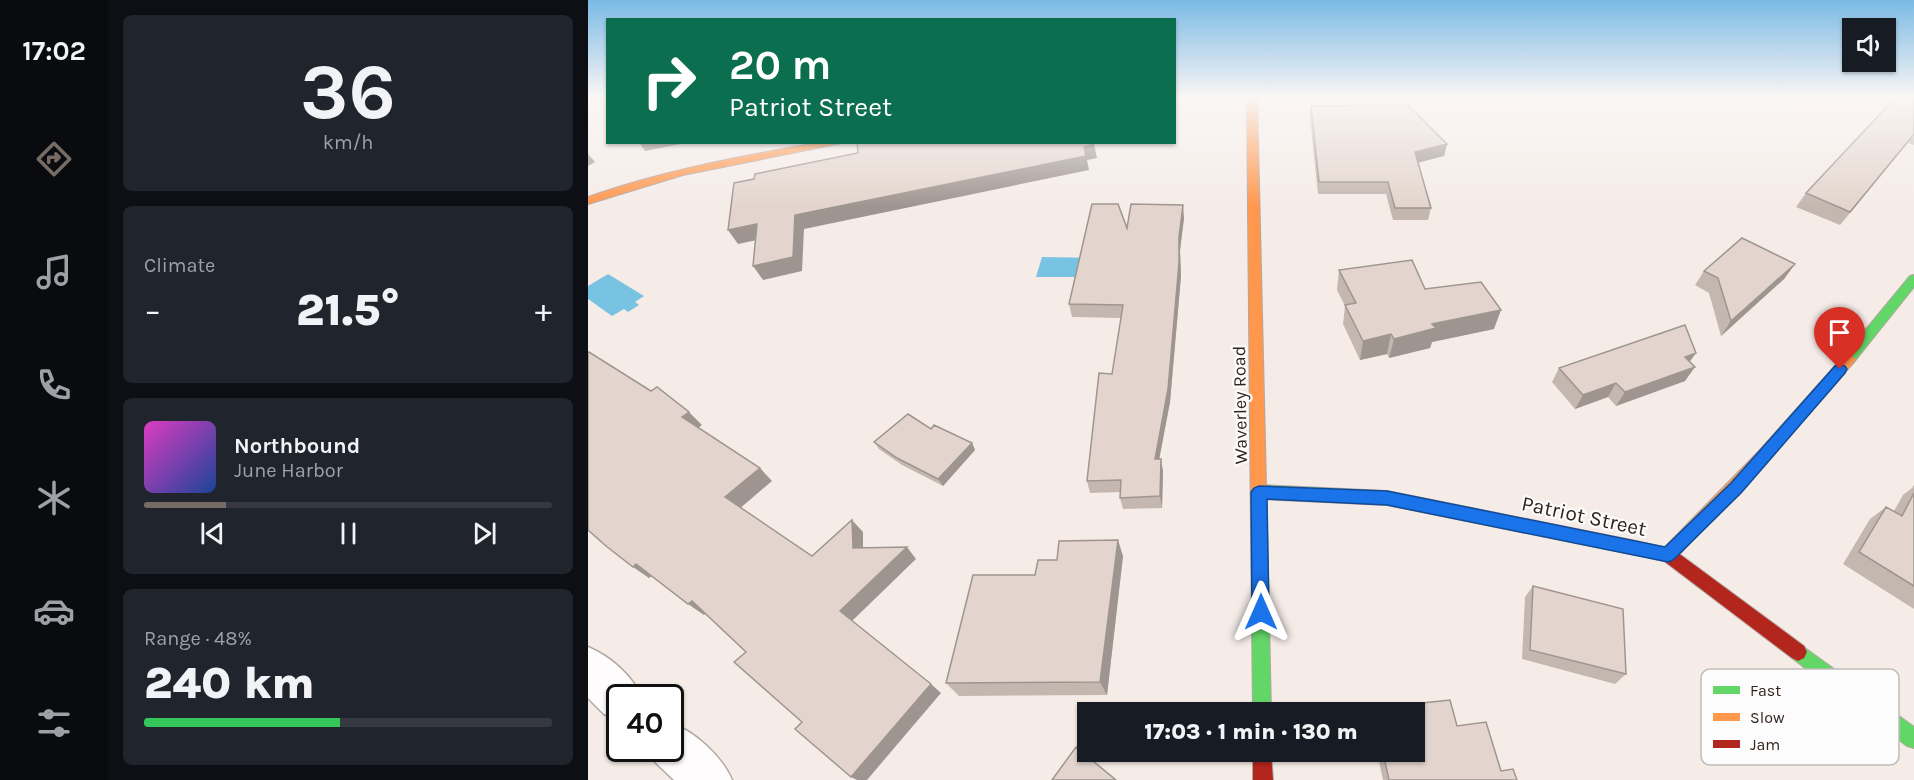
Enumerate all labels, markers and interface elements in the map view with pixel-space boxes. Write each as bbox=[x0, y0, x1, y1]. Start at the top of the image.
map controls bbox=[1842, 18, 1896, 72]
button: sound bbox=[1842, 18, 1896, 72]
text: 17:02 bbox=[22, 35, 86, 67]
text: 20 m bbox=[729, 40, 831, 90]
icon: right bbox=[630, 42, 708, 120]
text: 36 bbox=[300, 46, 396, 138]
text: Patriot Street bbox=[729, 91, 892, 123]
text: km/h bbox=[323, 131, 373, 154]
icon: directions bbox=[33, 138, 75, 180]
icon: music bbox=[33, 251, 75, 293]
text: Climate bbox=[144, 254, 215, 277]
text: 21.5° bbox=[296, 284, 400, 336]
text: − bbox=[144, 291, 161, 329]
text: + bbox=[535, 291, 552, 329]
pin bbox=[1814, 307, 1865, 369]
icon: arrive bbox=[1823, 316, 1856, 349]
street label: Waverley Road bbox=[1228, 346, 1252, 464]
icon: phone bbox=[33, 364, 75, 406]
text: Northbound bbox=[234, 433, 360, 459]
text: June Harbor bbox=[234, 459, 343, 482]
icon: climate bbox=[33, 477, 75, 519]
street label: Patriot Street bbox=[1519, 491, 1649, 541]
icon: previous bbox=[196, 517, 229, 550]
icon: pause bbox=[332, 517, 365, 550]
icon: next bbox=[468, 517, 501, 550]
position arrow bbox=[1229, 580, 1293, 644]
icon: car bbox=[33, 590, 75, 632]
text: Range · 48% bbox=[144, 627, 252, 650]
text: 240 km bbox=[144, 657, 315, 709]
legend bbox=[1701, 669, 1899, 765]
text: Fast bbox=[1750, 681, 1781, 700]
speed limit sign: 40 bbox=[606, 684, 684, 762]
icon: filters bbox=[33, 702, 75, 744]
text: Slow bbox=[1750, 708, 1785, 727]
text: 17:03 · 1 min · 130 m bbox=[1144, 719, 1358, 745]
text: Jam bbox=[1750, 735, 1780, 754]

